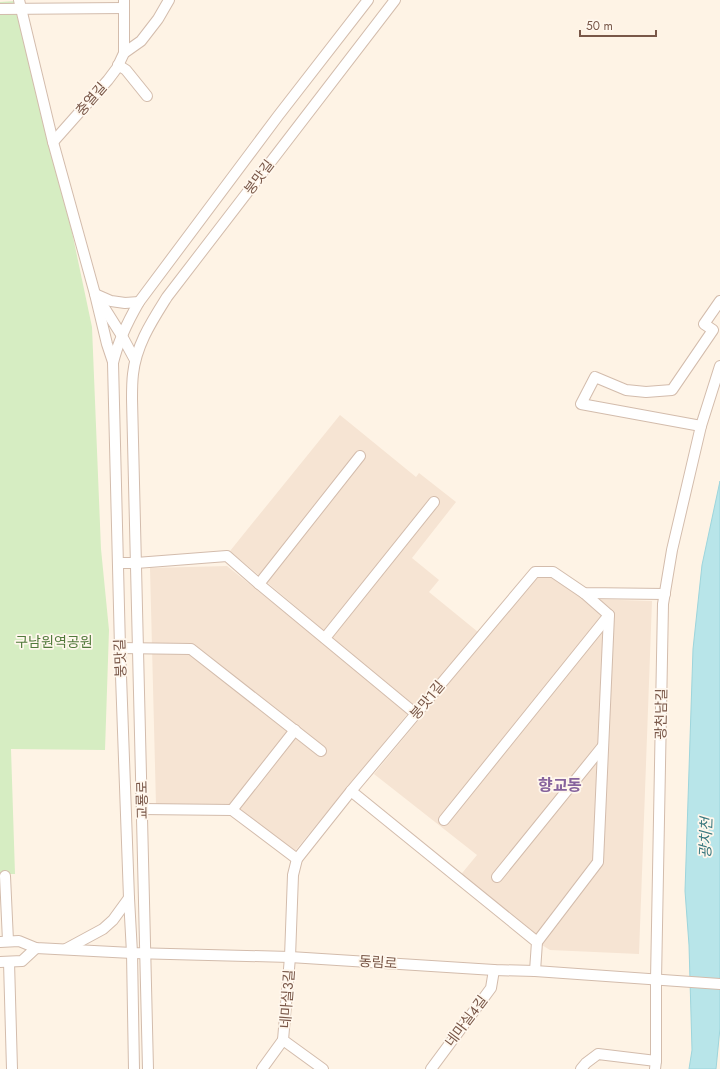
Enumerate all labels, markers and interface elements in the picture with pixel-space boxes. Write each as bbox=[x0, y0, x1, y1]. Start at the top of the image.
scale bar bbox=[580, 12, 656, 38]
text: 50 m bbox=[586, 17, 613, 35]
street label: 충열길 bbox=[71, 78, 111, 120]
street label: 붕맛길 bbox=[239, 156, 279, 198]
park label: 구남원역공원 bbox=[15, 632, 93, 652]
street label: 붕맛길 bbox=[109, 638, 131, 678]
street label: 붕맛1길 bbox=[405, 676, 449, 724]
street label: 광천남길 bbox=[651, 688, 671, 740]
district label: 향교동 bbox=[538, 774, 582, 797]
street label: 교룡로 bbox=[132, 780, 152, 819]
water label: 광치천 bbox=[694, 815, 718, 859]
street label: 동림로 bbox=[358, 951, 398, 973]
street label: 네마실3길 bbox=[275, 969, 299, 1029]
street label: 네마실4길 bbox=[440, 991, 492, 1051]

